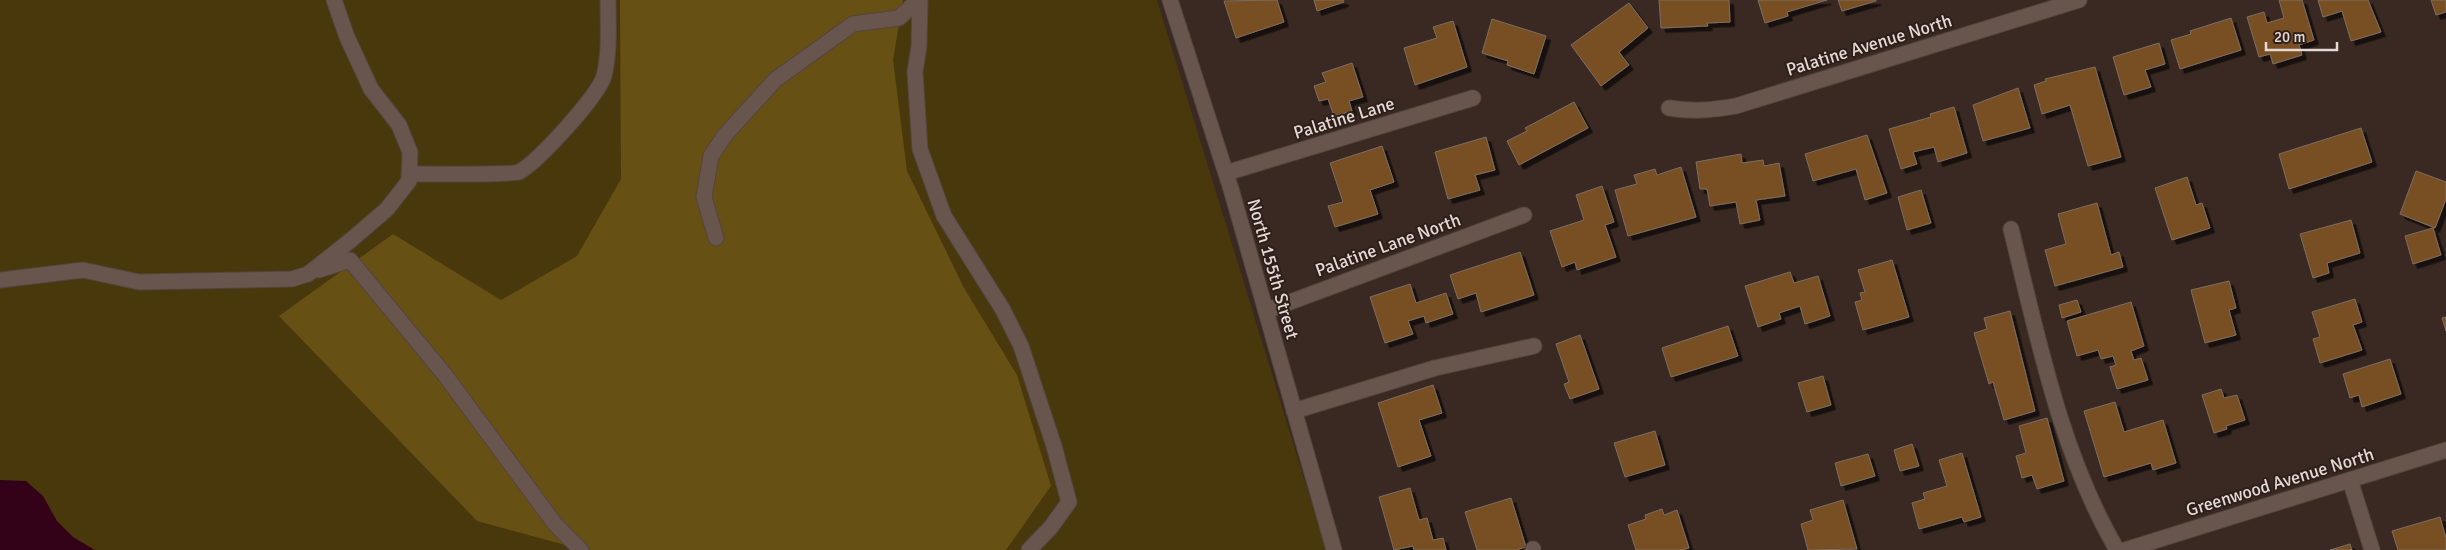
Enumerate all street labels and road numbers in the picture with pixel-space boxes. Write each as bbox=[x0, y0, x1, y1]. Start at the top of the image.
street label: Palatine Avenue North bbox=[1783, 9, 1955, 81]
street label: Palatine Lane bbox=[1291, 92, 1397, 144]
street label: North 155th Street bbox=[1242, 196, 1304, 342]
street label: Palatine Lane North bbox=[1312, 208, 1464, 282]
street label: Greenwood Avenue North bbox=[2183, 443, 2377, 521]

